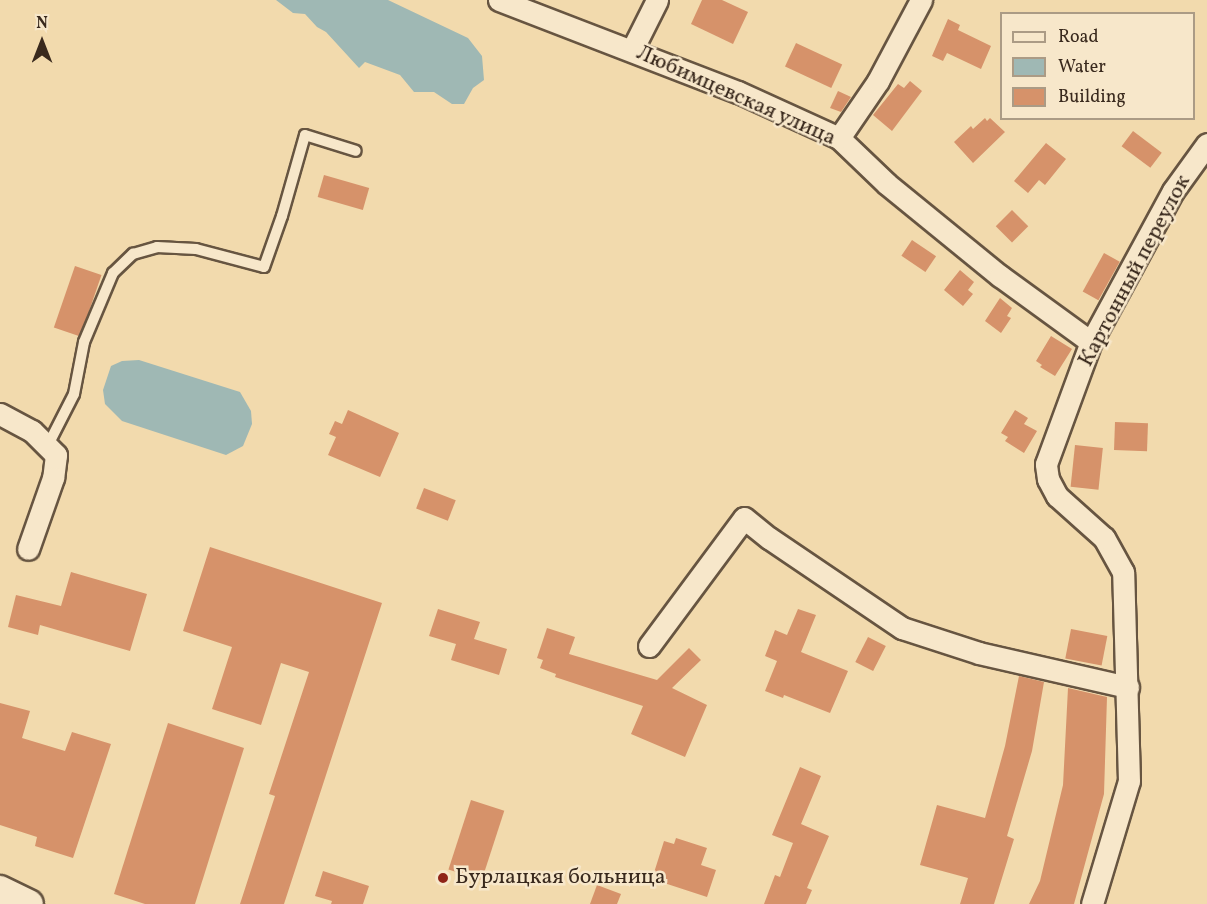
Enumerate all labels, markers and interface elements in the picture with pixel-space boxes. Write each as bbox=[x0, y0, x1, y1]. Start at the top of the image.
north arrow bbox=[12, 12, 72, 72]
legend bbox=[1000, 12, 1195, 120]
text: N bbox=[36, 13, 48, 35]
text: Road bbox=[1058, 25, 1099, 50]
street label: Любимцевская улица bbox=[632, 40, 840, 152]
text: Water bbox=[1058, 55, 1106, 80]
text: Building bbox=[1058, 85, 1126, 110]
street label: Картонный переулок bbox=[1073, 171, 1197, 371]
place label: Бурлацкая больница bbox=[455, 865, 666, 891]
marker: Бурлацкая больница bbox=[436, 871, 450, 885]

